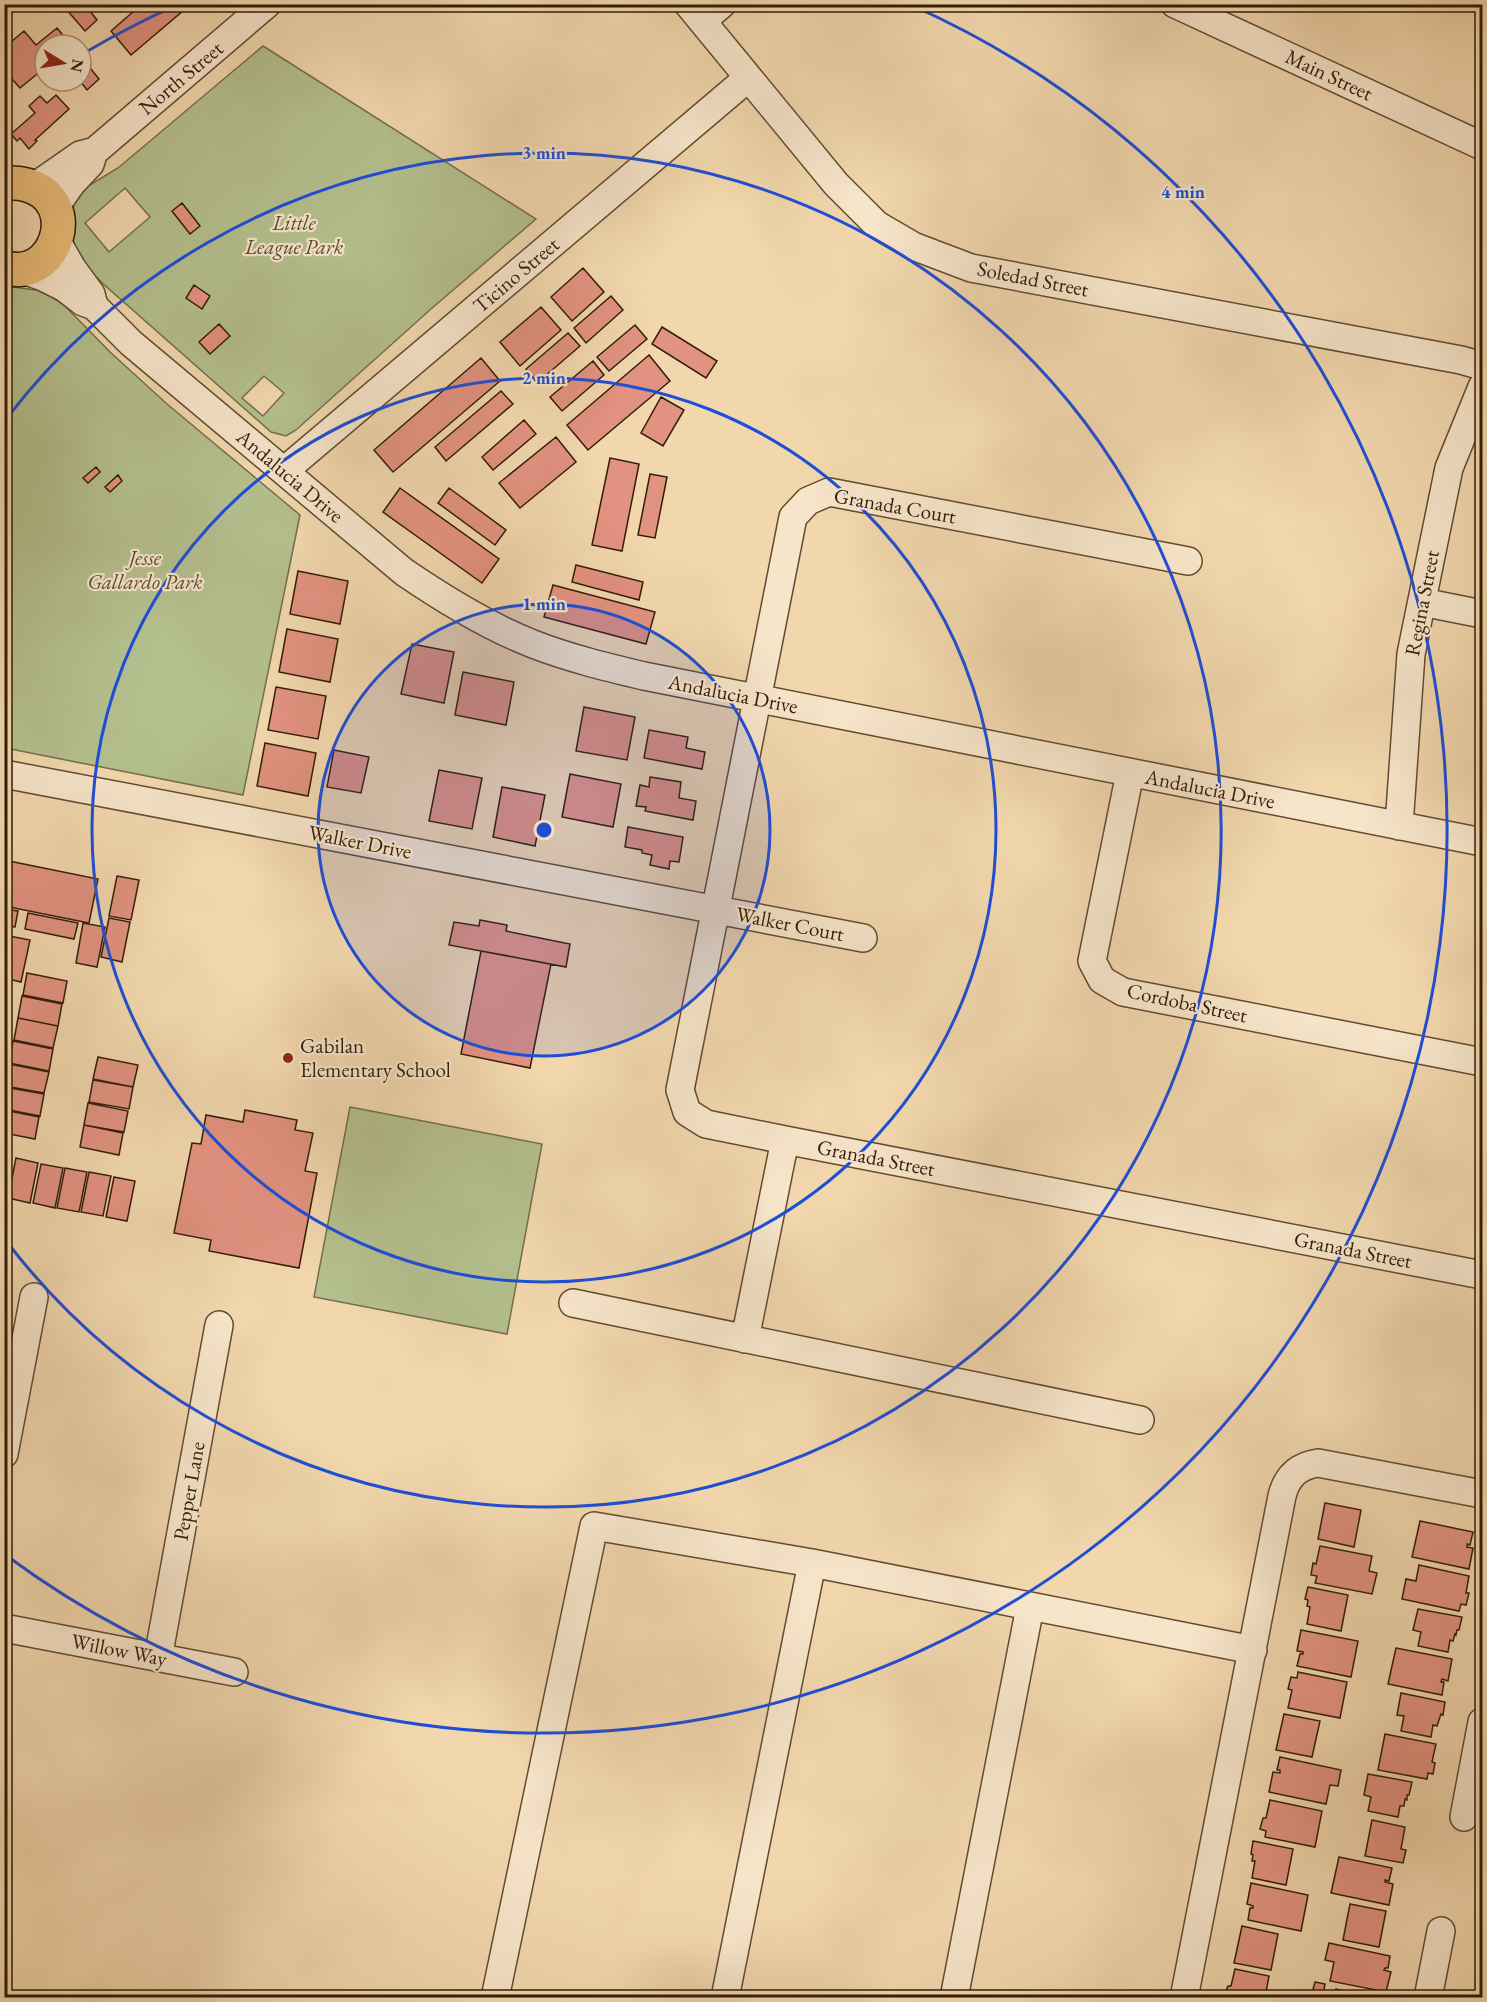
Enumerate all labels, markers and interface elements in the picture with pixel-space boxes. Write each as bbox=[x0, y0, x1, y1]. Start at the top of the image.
north arrow bbox=[33, 33, 93, 93]
street label: North Street bbox=[133, 34, 229, 121]
street label: Main Street bbox=[1281, 43, 1378, 107]
text: N bbox=[66, 57, 89, 74]
text: 3 min bbox=[522, 141, 566, 164]
text: 4 min bbox=[1161, 180, 1205, 203]
park label: Little League Park bbox=[244, 209, 344, 260]
street label: Ticino Street bbox=[467, 230, 565, 319]
street label: Soledad Street bbox=[975, 254, 1091, 303]
text: 2 min bbox=[522, 366, 566, 389]
street label: Andalucia Drive bbox=[230, 422, 350, 528]
street label: Granada Court bbox=[832, 482, 959, 530]
park label: Jesse Gallardo Park bbox=[87, 544, 203, 595]
street label: Regina Street bbox=[1398, 547, 1445, 658]
text: 1 min bbox=[522, 592, 566, 615]
street label: Andalucia Drive bbox=[665, 667, 800, 719]
street label: Andalucia Drive bbox=[1142, 762, 1277, 814]
street label: Walker Drive bbox=[306, 818, 414, 865]
centre of rings bbox=[534, 820, 554, 840]
street label: Walker Court bbox=[734, 900, 847, 947]
street label: Cordoba Street bbox=[1124, 977, 1250, 1029]
place label: Gabilan Elementary School bbox=[300, 1032, 451, 1083]
marker: Gabilan Elementary School bbox=[281, 1051, 295, 1065]
street label: Granada Street bbox=[815, 1133, 938, 1182]
street label: Granada Street bbox=[1292, 1225, 1415, 1274]
street label: Pepper Lane bbox=[167, 1439, 210, 1542]
street label: Willow Way bbox=[69, 1627, 170, 1672]

